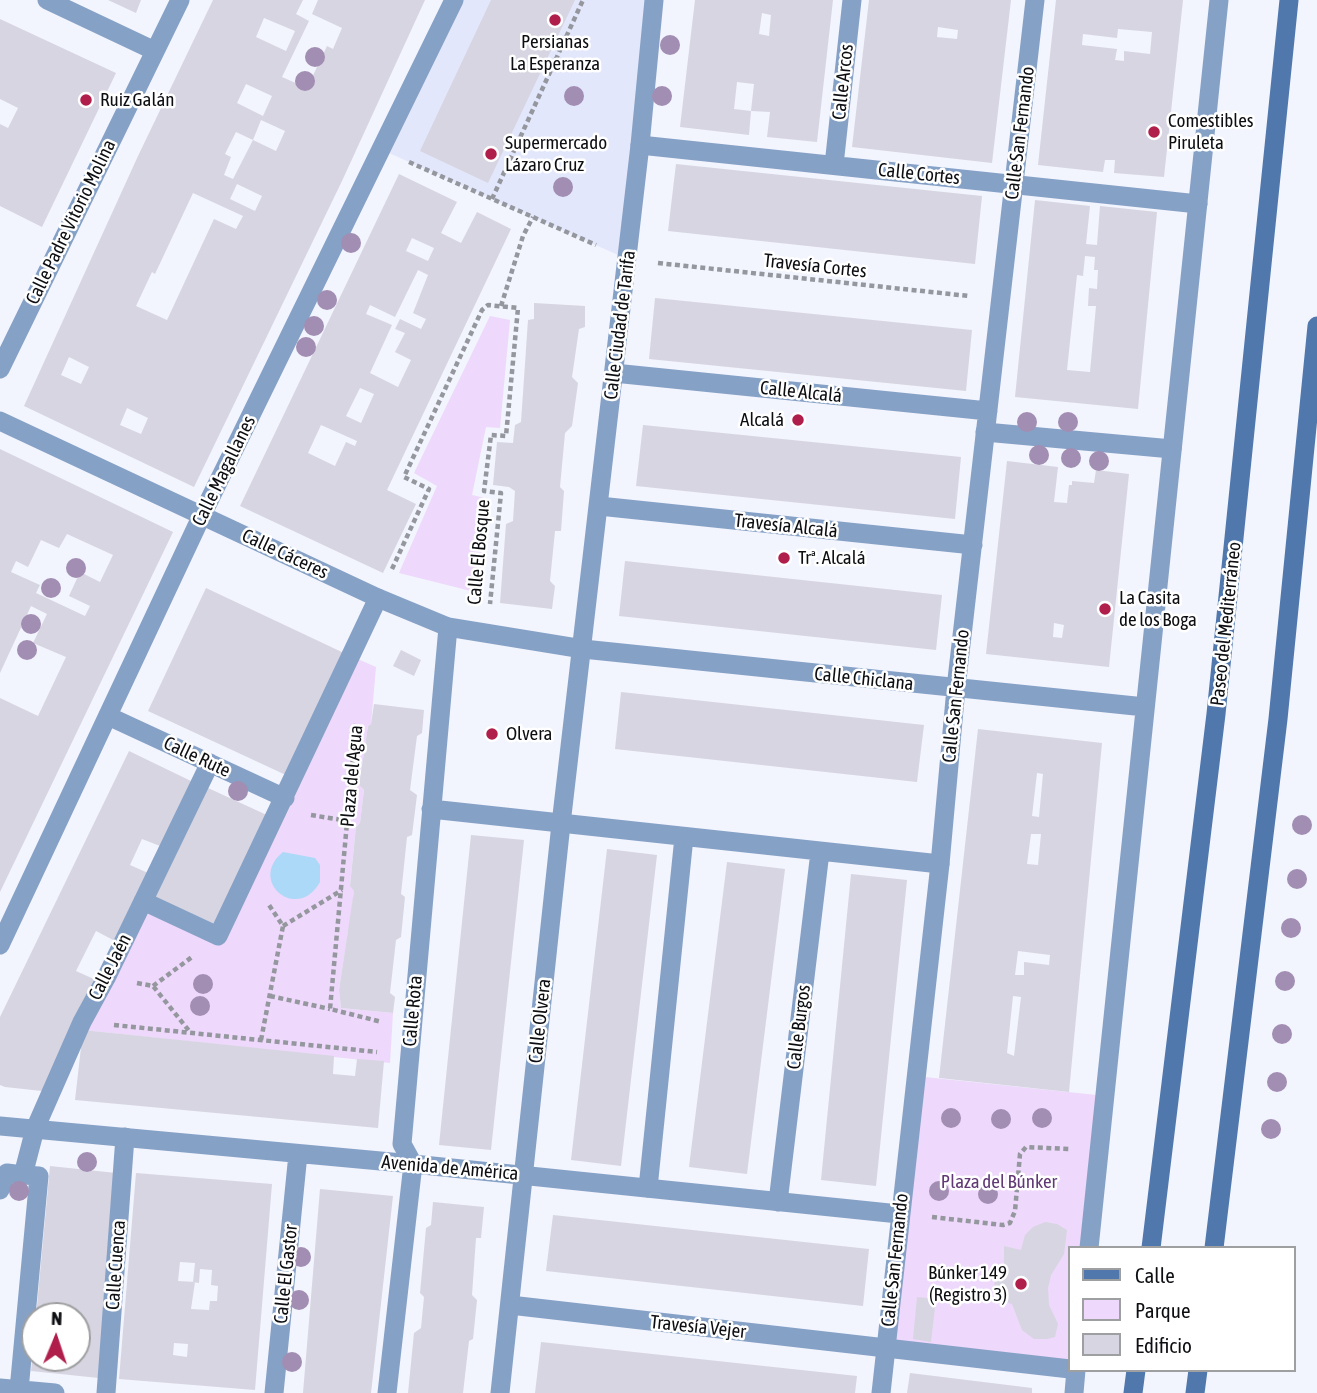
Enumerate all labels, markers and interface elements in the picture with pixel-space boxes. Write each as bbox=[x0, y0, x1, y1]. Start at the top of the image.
marker: Persianas La Esperanza bbox=[547, 12, 563, 28]
place label: Persianas La Esperanza bbox=[510, 31, 600, 75]
street label: Calle Arcos bbox=[828, 43, 858, 121]
street label: Calle San Fernando bbox=[1001, 65, 1039, 201]
place label: Ruiz Galán bbox=[100, 89, 174, 111]
marker: Ruiz Galán bbox=[78, 92, 94, 108]
place label: Comestibles Piruleta bbox=[1168, 110, 1254, 154]
marker: Comestibles Piruleta bbox=[1146, 124, 1162, 140]
place label: Supermercado Lázaro Cruz bbox=[505, 132, 607, 176]
street label: Calle Padre Vitorio Molina bbox=[21, 136, 121, 308]
marker: Supermercado Lázaro Cruz bbox=[483, 146, 499, 162]
street label: Calle Cortes bbox=[877, 158, 961, 190]
street label: Calle Ciudad de Tarifa bbox=[600, 249, 640, 401]
street label: Travesía Cortes bbox=[762, 249, 868, 283]
street label: Calle Alcalá bbox=[759, 376, 843, 408]
place label: Alcalá bbox=[740, 409, 784, 431]
street label: Calle Magallanes bbox=[187, 412, 261, 530]
marker: Alcalá bbox=[790, 412, 806, 428]
street label: Calle El Bosque bbox=[463, 498, 495, 606]
street label: Travesía Alcalá bbox=[733, 509, 839, 543]
street label: Calle Cáceres bbox=[238, 524, 332, 584]
street label: Paseo del Mediterráneo bbox=[1206, 541, 1246, 707]
place label: Trª. Alcalá bbox=[798, 547, 866, 569]
marker: Trª. Alcalá bbox=[776, 550, 792, 566]
place label: La Casita de los Boga bbox=[1119, 587, 1197, 631]
marker: La Casita de los Boga bbox=[1097, 601, 1113, 617]
street label: Calle San Fernando bbox=[938, 628, 974, 764]
street label: Calle Chiclana bbox=[813, 662, 915, 696]
place label: Olvera bbox=[506, 723, 552, 745]
street label: Plaza del Agua bbox=[336, 724, 368, 828]
marker: Olvera bbox=[484, 726, 500, 742]
street label: Calle Rute bbox=[160, 732, 234, 782]
street label: Calle Jaén bbox=[84, 930, 136, 1004]
street label: Calle Rota bbox=[399, 975, 427, 1047]
street label: Calle Olvera bbox=[524, 978, 556, 1064]
street label: Calle Burgos bbox=[782, 983, 816, 1071]
street label: Avenida de América bbox=[381, 1151, 519, 1185]
park label: Plaza del Búnker bbox=[941, 1171, 1057, 1193]
street label: Calle San Fernando bbox=[877, 1192, 913, 1328]
street label: Calle Cuenca bbox=[101, 1219, 131, 1311]
street label: Calle El Gastor bbox=[269, 1223, 303, 1325]
legend bbox=[1068, 1246, 1296, 1372]
place label: Búnker 149 (Registro 3) bbox=[928, 1262, 1007, 1306]
text: Calle bbox=[1135, 1263, 1175, 1287]
marker: Búnker 149 (Registro 3) bbox=[1013, 1276, 1029, 1292]
text: Parque bbox=[1135, 1298, 1190, 1322]
north arrow bbox=[21, 1302, 91, 1372]
text: N bbox=[51, 1307, 63, 1329]
street label: Travesía Vejer bbox=[649, 1311, 747, 1343]
text: Edificio bbox=[1135, 1333, 1192, 1357]

